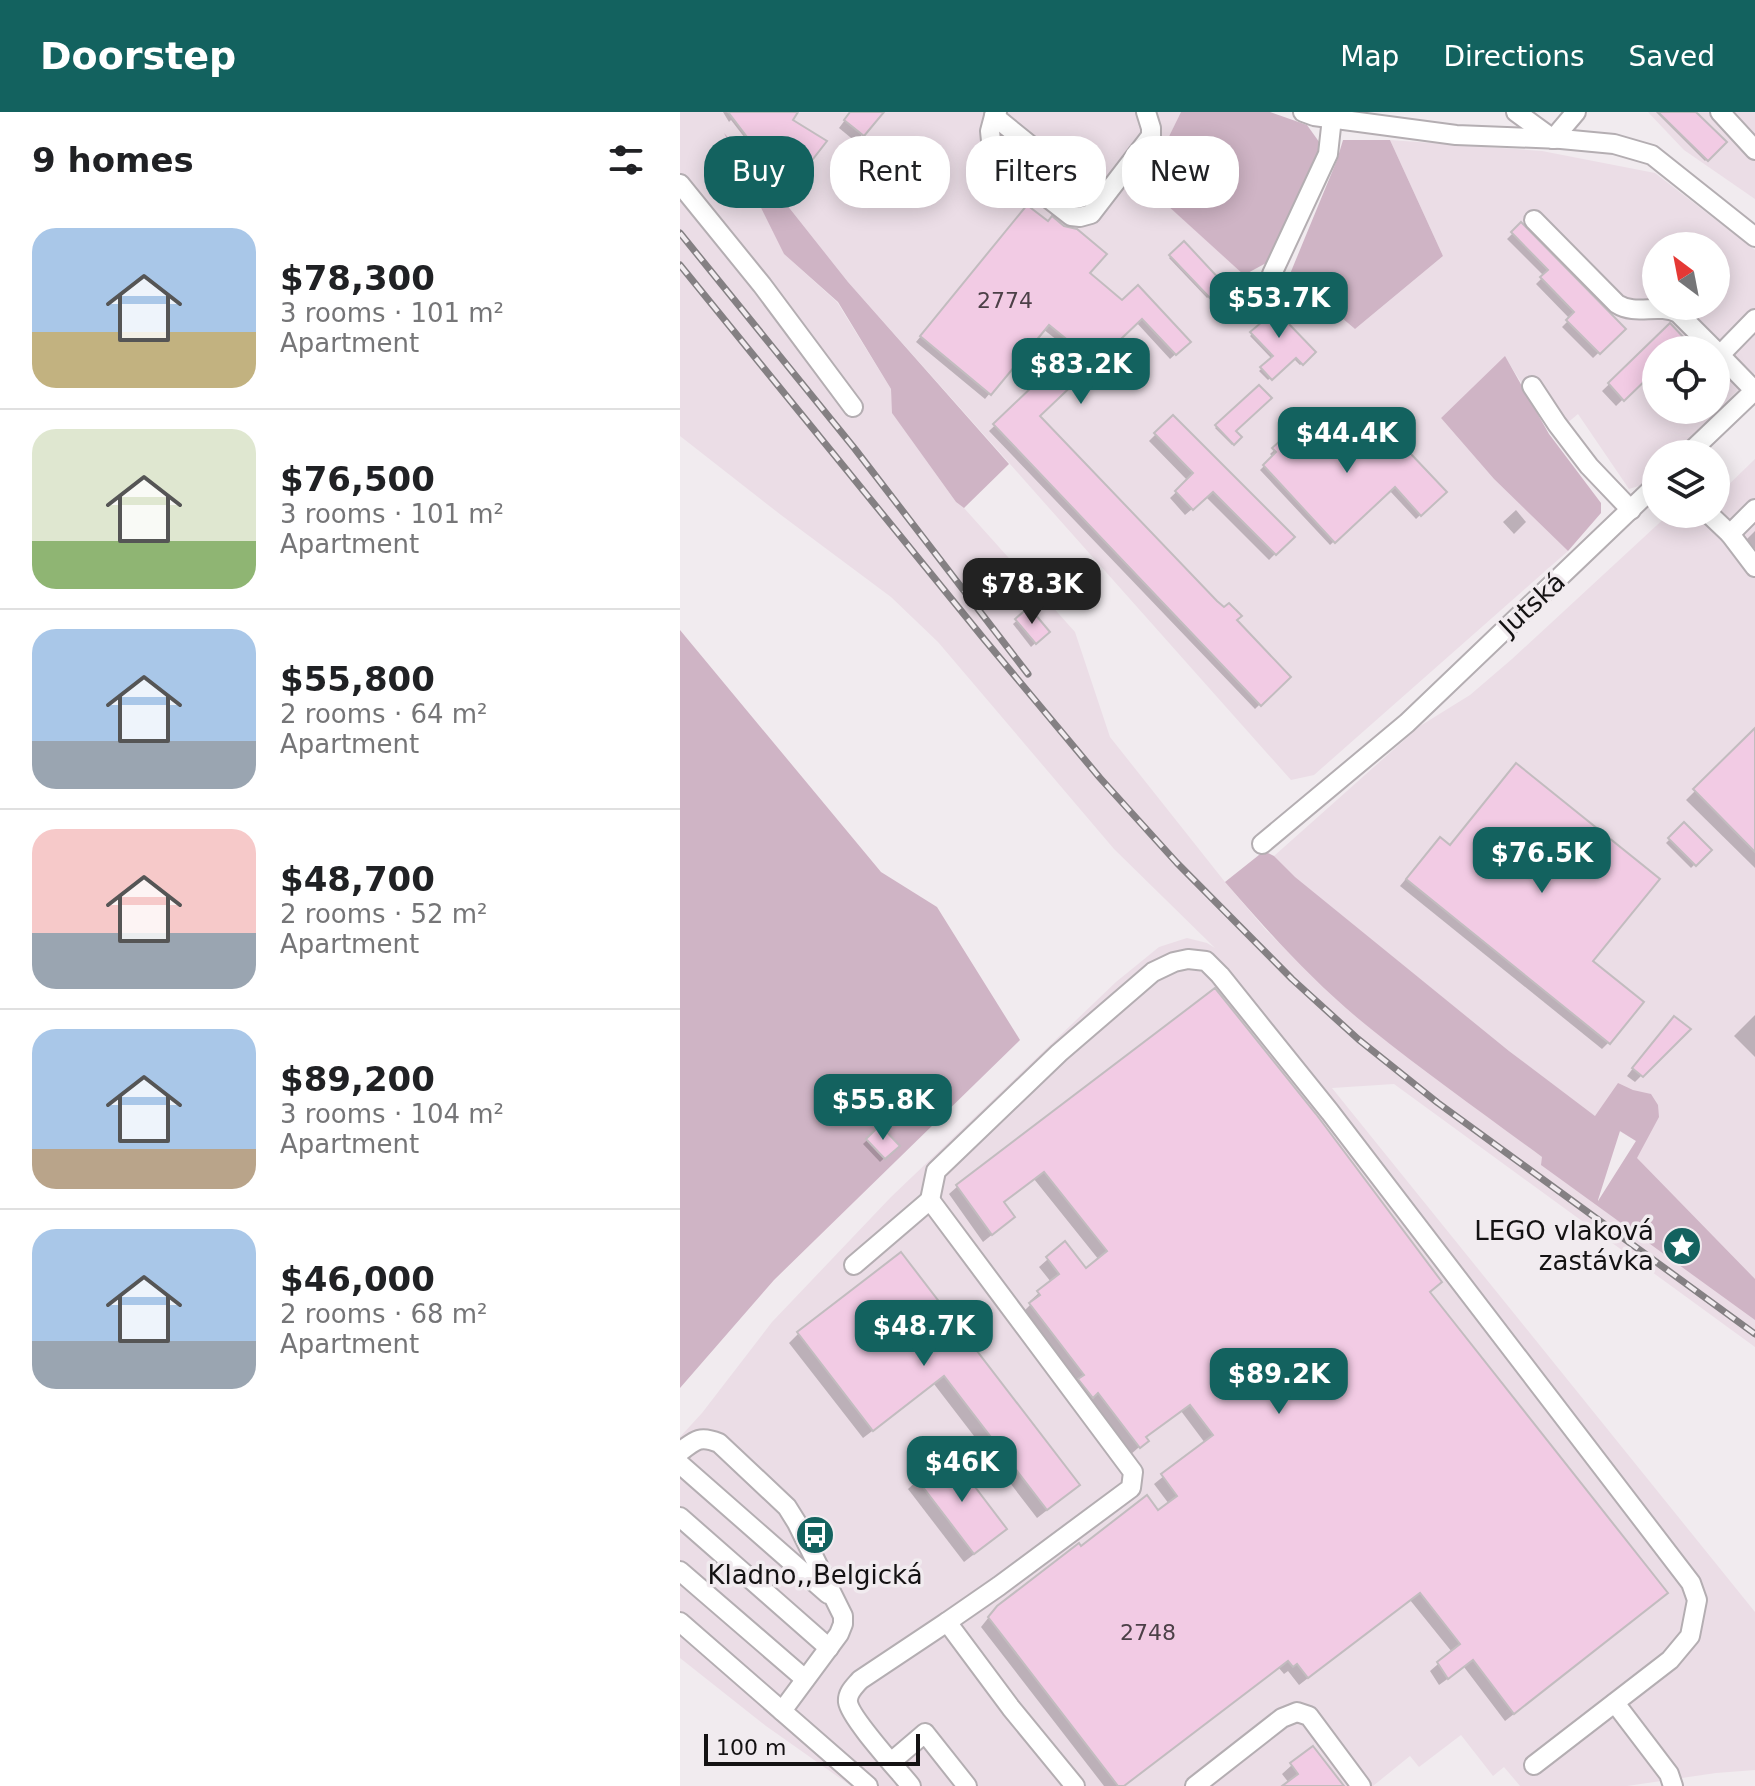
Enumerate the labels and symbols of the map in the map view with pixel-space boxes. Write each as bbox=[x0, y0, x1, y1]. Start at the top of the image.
north arrow bbox=[1642, 232, 1730, 320]
pin: $53.7K bbox=[1214, 272, 1344, 340]
house number: 2774 bbox=[977, 288, 1033, 313]
pin: $83.2K bbox=[1016, 338, 1146, 406]
pin: $44.4K bbox=[1282, 407, 1412, 475]
pin: $78.3K bbox=[967, 558, 1097, 626]
street label: Jutská bbox=[1492, 566, 1571, 643]
pin: $76.5K bbox=[1477, 827, 1607, 895]
pin: $55.8K bbox=[818, 1074, 948, 1142]
place label: LEGO vlaková zastávka bbox=[1474, 1216, 1654, 1276]
place icon: LEGO vlaková zastávka bbox=[1661, 1225, 1703, 1267]
pin: $48.7K bbox=[859, 1300, 989, 1368]
pin: $89.2K bbox=[1214, 1348, 1344, 1416]
pin: $46K bbox=[915, 1436, 1009, 1504]
bus stop icon: Kladno,,Belgická bbox=[794, 1514, 836, 1556]
place label: Kladno,,Belgická bbox=[707, 1560, 923, 1590]
house number: 2748 bbox=[1120, 1620, 1176, 1645]
scale bar bbox=[704, 1730, 920, 1766]

